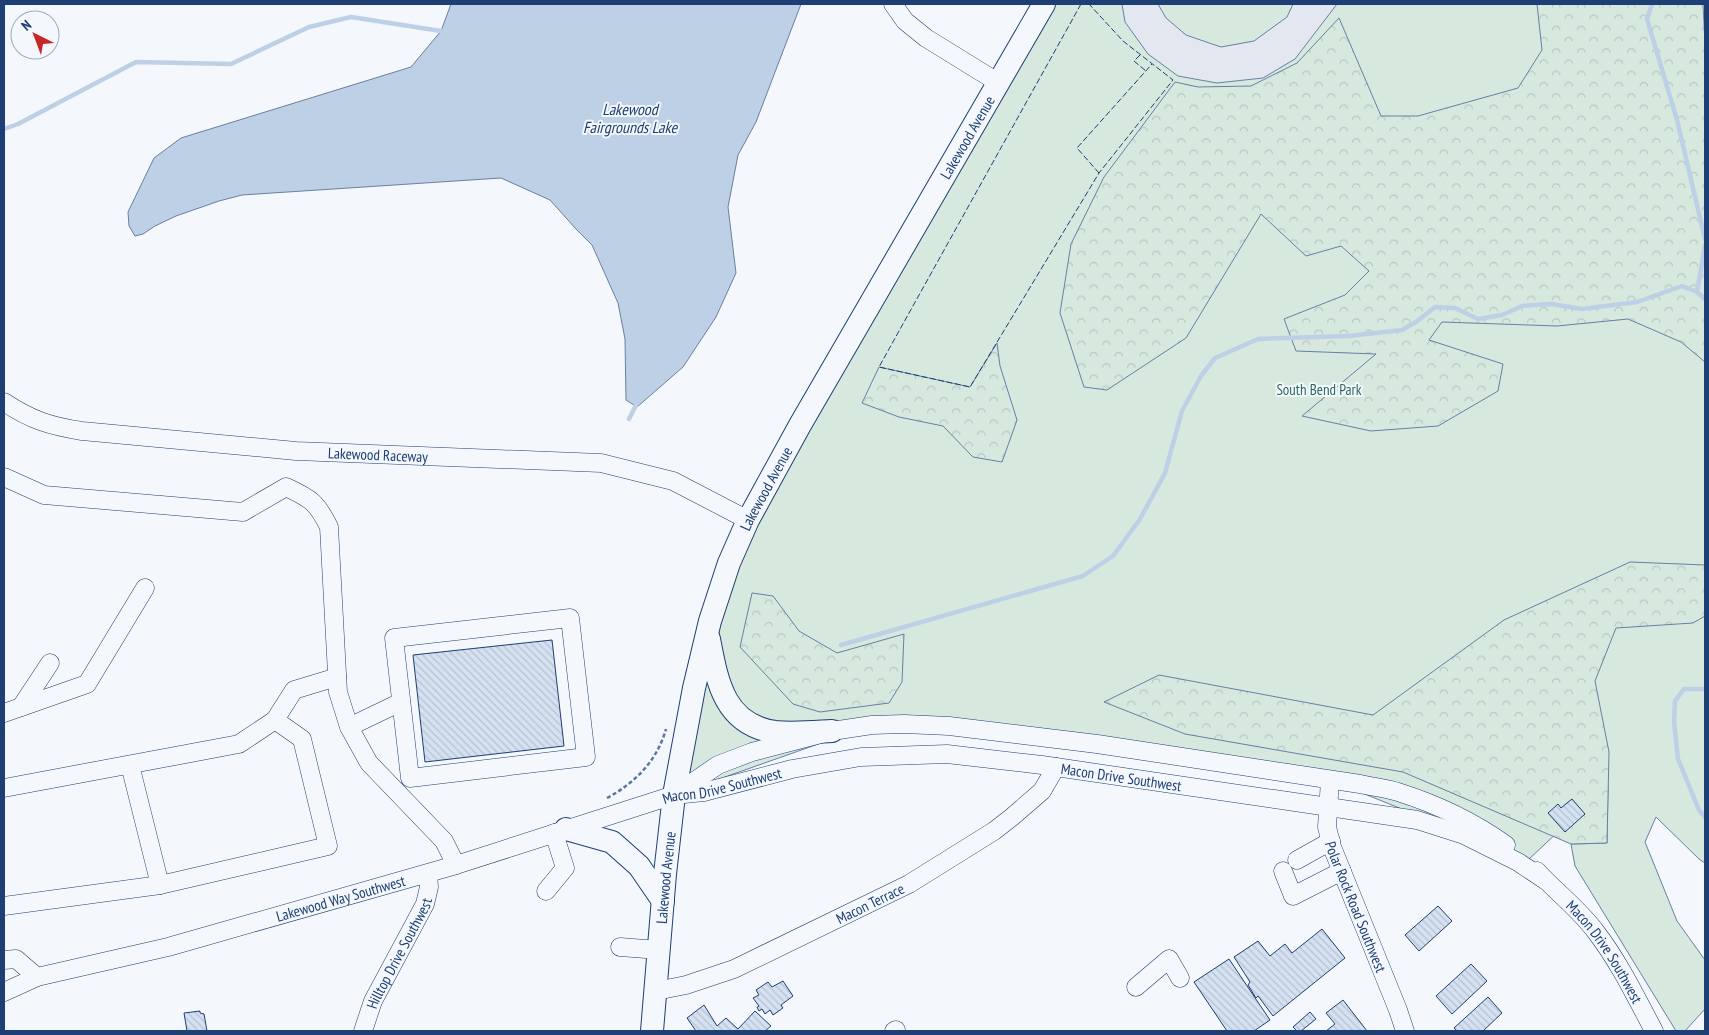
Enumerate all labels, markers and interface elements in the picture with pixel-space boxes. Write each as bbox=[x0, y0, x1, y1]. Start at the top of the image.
north arrow bbox=[10, 10, 60, 60]
text: N bbox=[17, 16, 35, 35]
street label: Lakewood Avenue bbox=[935, 92, 998, 182]
water label: Lakewood Fairgrounds Lake bbox=[583, 99, 679, 137]
park label: South Bend Park bbox=[1276, 380, 1362, 399]
street label: Lakewood Raceway bbox=[328, 443, 429, 466]
street label: Lakewood Avenue bbox=[735, 443, 796, 533]
street label: Macon Drive Southwest bbox=[1060, 758, 1183, 795]
street label: Macon Drive Southwest bbox=[660, 763, 783, 808]
street label: Lakewood Avenue bbox=[651, 830, 679, 925]
street label: Polar Rock Road Southwest bbox=[1321, 839, 1391, 975]
street label: Lakewood Way Southwest bbox=[274, 871, 407, 925]
street label: Macon Terrace bbox=[833, 878, 907, 928]
street label: Hilltop Drive Southwest bbox=[362, 896, 436, 1011]
street label: Macon Drive Southwest bbox=[1563, 896, 1647, 1006]

